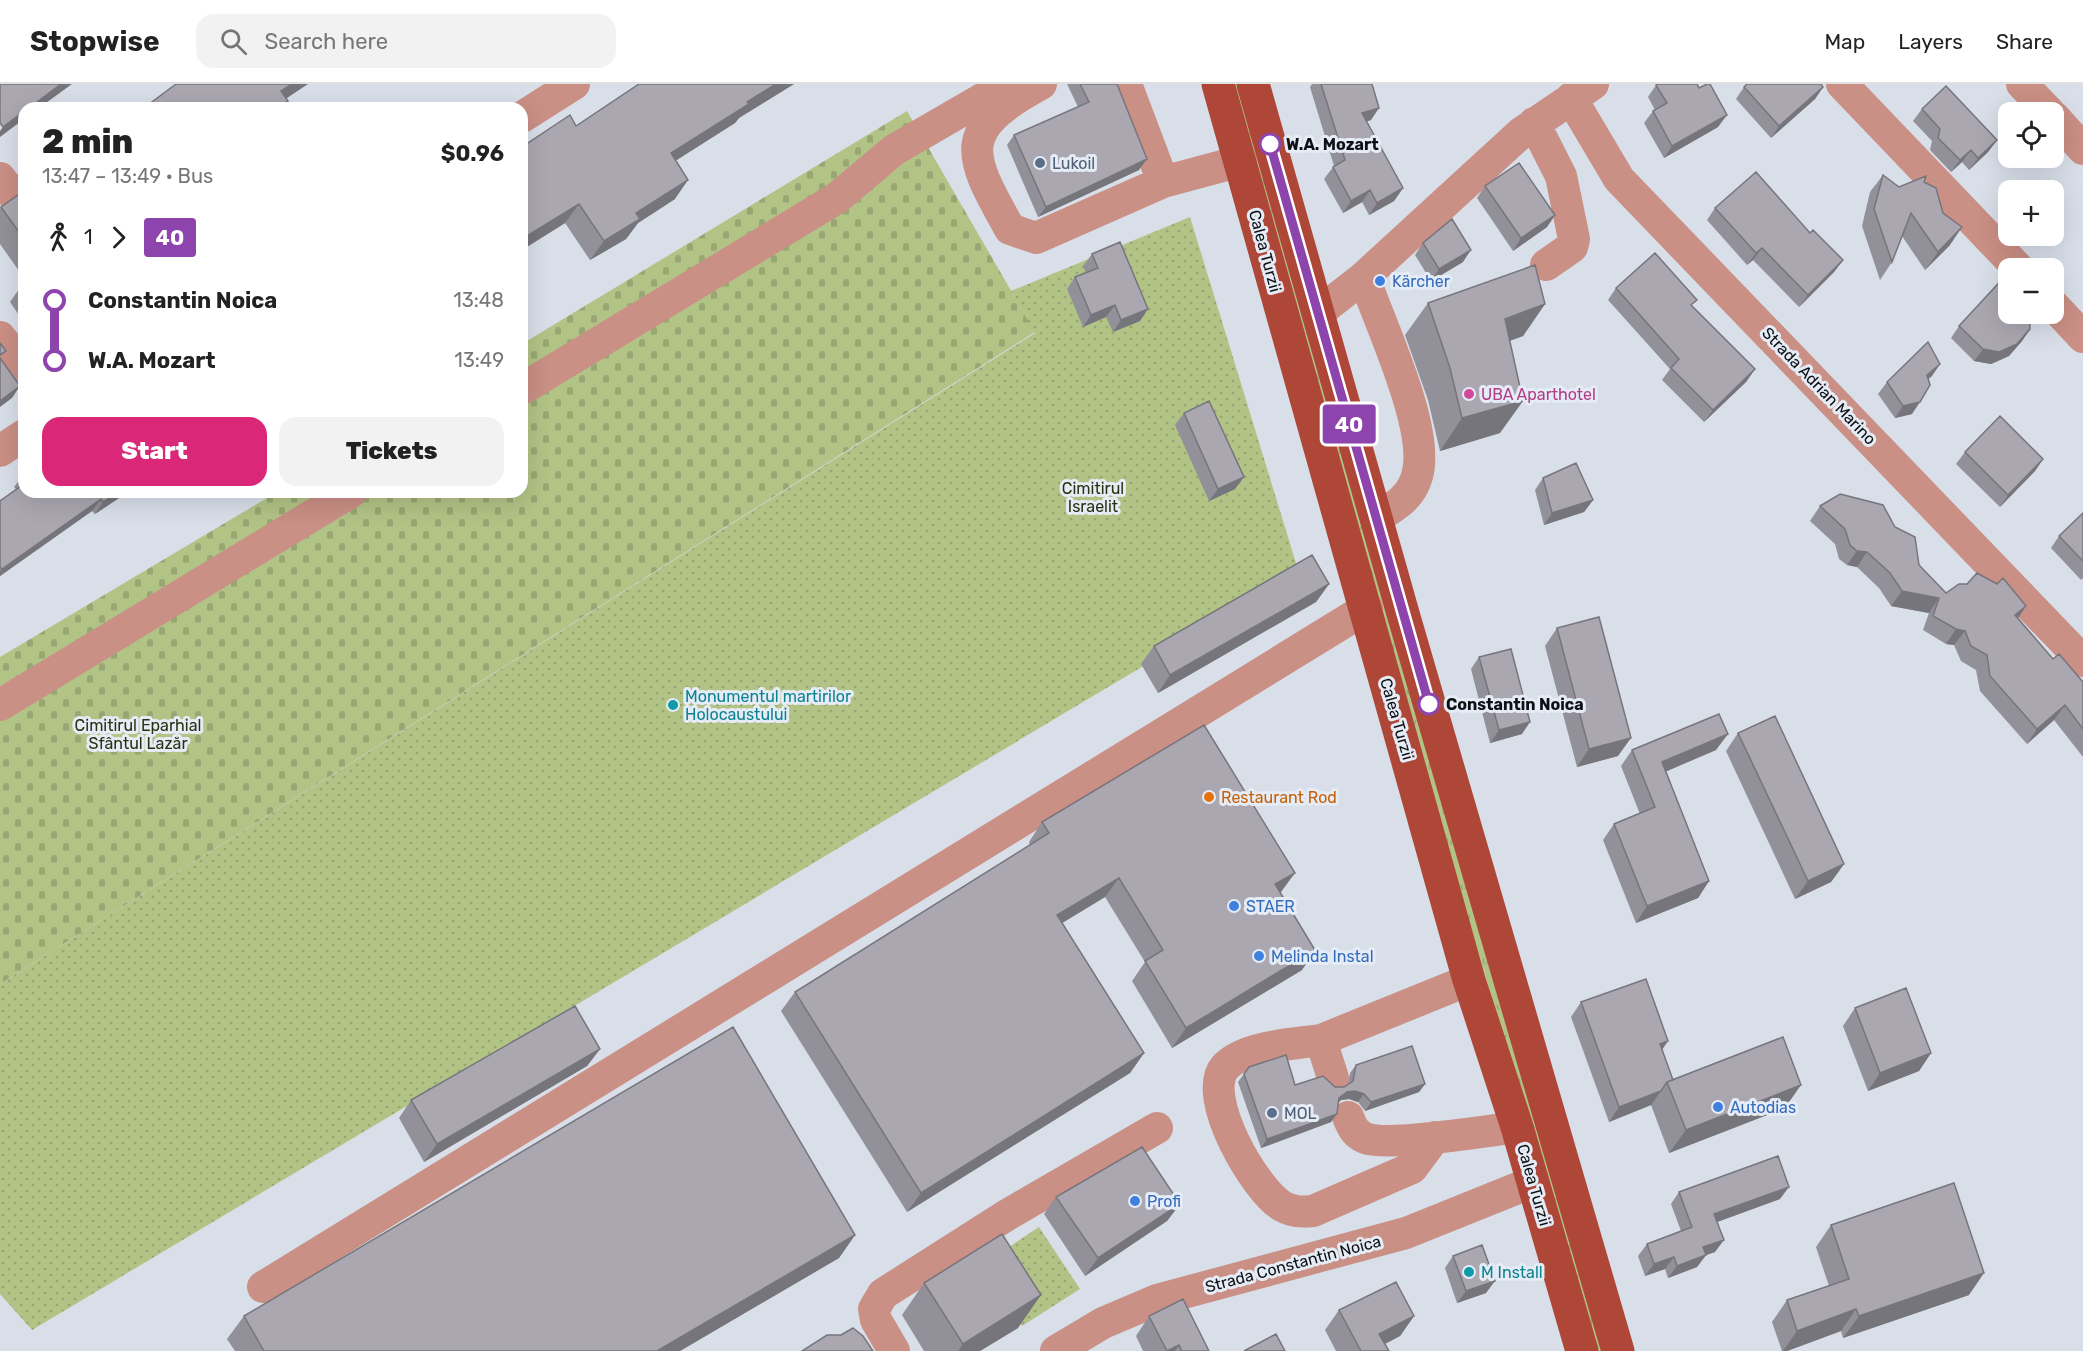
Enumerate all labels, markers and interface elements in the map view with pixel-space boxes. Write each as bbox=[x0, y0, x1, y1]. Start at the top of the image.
search box bbox=[196, 14, 616, 68]
text: Stopwise bbox=[30, 25, 160, 58]
icon: search bbox=[217, 25, 250, 58]
text: Search here bbox=[265, 28, 388, 55]
text: Map bbox=[1824, 29, 1865, 54]
text: Layers bbox=[1898, 29, 1963, 54]
text: Share bbox=[1996, 29, 2053, 54]
map controls bbox=[1998, 102, 2064, 324]
button: locate bbox=[1998, 102, 2064, 168]
text: 2 min bbox=[42, 122, 133, 161]
marker: W.A. Mozart bbox=[1259, 133, 1281, 155]
place label: W.A. Mozart bbox=[1286, 135, 1379, 154]
text: $0.96 bbox=[441, 140, 504, 167]
place label: Lukoil bbox=[1052, 154, 1095, 173]
marker: Lukoil bbox=[1033, 156, 1047, 170]
text: 13:47 – 13:49 · Bus bbox=[42, 164, 213, 188]
button: + bbox=[1998, 180, 2064, 246]
street label: Calea Turzii bbox=[1245, 208, 1285, 294]
icon: walk bbox=[42, 221, 75, 254]
icon: forward bbox=[102, 221, 135, 254]
text: 1 bbox=[84, 225, 93, 249]
text: 40 bbox=[156, 225, 184, 250]
button: − bbox=[1998, 258, 2064, 324]
place label: Kärcher bbox=[1392, 272, 1450, 291]
marker: Kärcher bbox=[1373, 274, 1387, 288]
text: Constantin Noica bbox=[88, 287, 277, 314]
text: 13:48 bbox=[453, 288, 504, 312]
street label: Strada Adrian Marino bbox=[1758, 323, 1880, 449]
text: W.A. Mozart bbox=[88, 347, 216, 374]
text: 13:49 bbox=[454, 348, 504, 372]
place label: UBA Aparthotel bbox=[1481, 385, 1596, 404]
marker: UBA Aparthotel bbox=[1462, 387, 1476, 401]
line badge: 40 bbox=[1322, 404, 1376, 444]
text: 40 bbox=[1335, 412, 1363, 437]
button: Start bbox=[42, 417, 267, 486]
button: Tickets bbox=[279, 417, 504, 486]
park label: Cimitirul Israelit bbox=[1062, 479, 1124, 516]
street label: Calea Turzii bbox=[1376, 676, 1418, 762]
place label: Monumentul martirilor Holocaustului bbox=[685, 687, 851, 724]
marker: Constantin Noica bbox=[1418, 693, 1440, 715]
place label: Constantin Noica bbox=[1446, 695, 1584, 714]
marker: Monumentul martirilor Holocaustului bbox=[666, 698, 680, 712]
park label: Cimitirul Eparhial Sfântul Lazăr bbox=[75, 716, 201, 753]
place label: Restaurant Rod bbox=[1221, 788, 1337, 807]
marker: Restaurant Rod bbox=[1202, 790, 1216, 804]
place label: STAER bbox=[1246, 897, 1295, 916]
marker: STAER bbox=[1227, 899, 1241, 913]
place label: Melinda Instal bbox=[1271, 947, 1374, 966]
marker: Melinda Instal bbox=[1252, 949, 1266, 963]
place label: Autodias bbox=[1730, 1098, 1796, 1117]
marker: Autodias bbox=[1711, 1100, 1725, 1114]
place label: MOL bbox=[1284, 1104, 1317, 1123]
marker: MOL bbox=[1265, 1106, 1279, 1120]
street label: Calea Turzii bbox=[1513, 1142, 1555, 1228]
place label: Profi bbox=[1147, 1192, 1181, 1211]
marker: Profi bbox=[1128, 1194, 1142, 1208]
street label: Strada Constantin Noica bbox=[1203, 1231, 1383, 1297]
place label: M Install bbox=[1481, 1263, 1543, 1282]
marker: M Install bbox=[1462, 1265, 1476, 1279]

